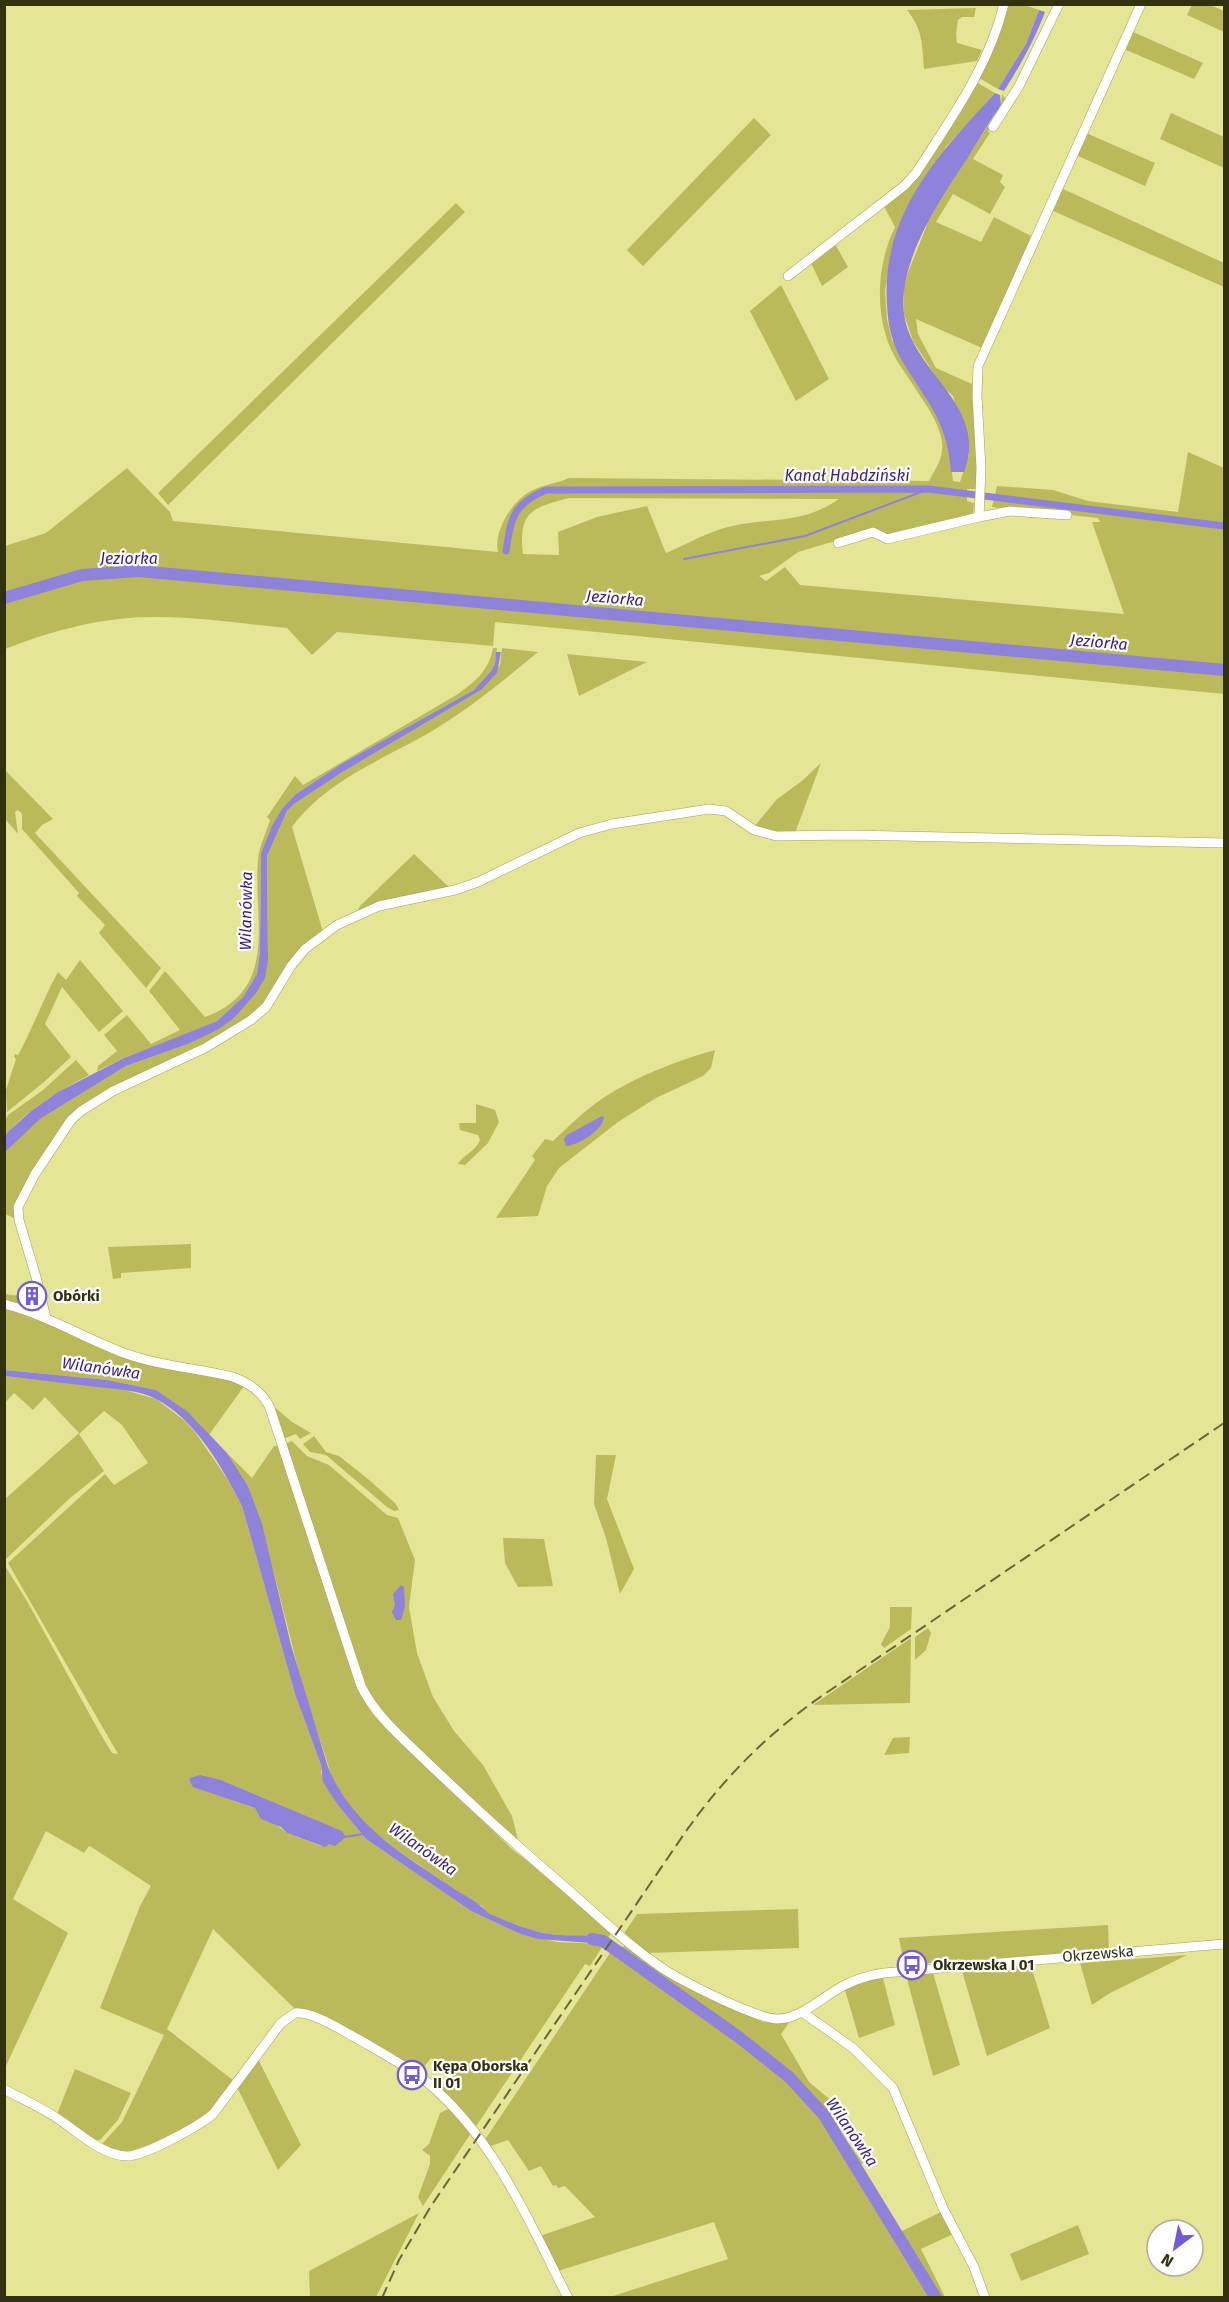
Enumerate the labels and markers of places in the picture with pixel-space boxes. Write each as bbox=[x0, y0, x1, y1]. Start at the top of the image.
building icon: Obórki bbox=[16, 1280, 48, 1312]
place label: Obórki bbox=[53, 1287, 100, 1305]
bus stop icon: Okrzewska I 01 bbox=[896, 1949, 928, 1981]
place label: Okrzewska I 01 bbox=[933, 1956, 1034, 1974]
place label: Kępa Oborska II 01 bbox=[433, 2057, 529, 2092]
bus stop icon: Kępa Oborska II 01 bbox=[396, 2059, 428, 2091]

